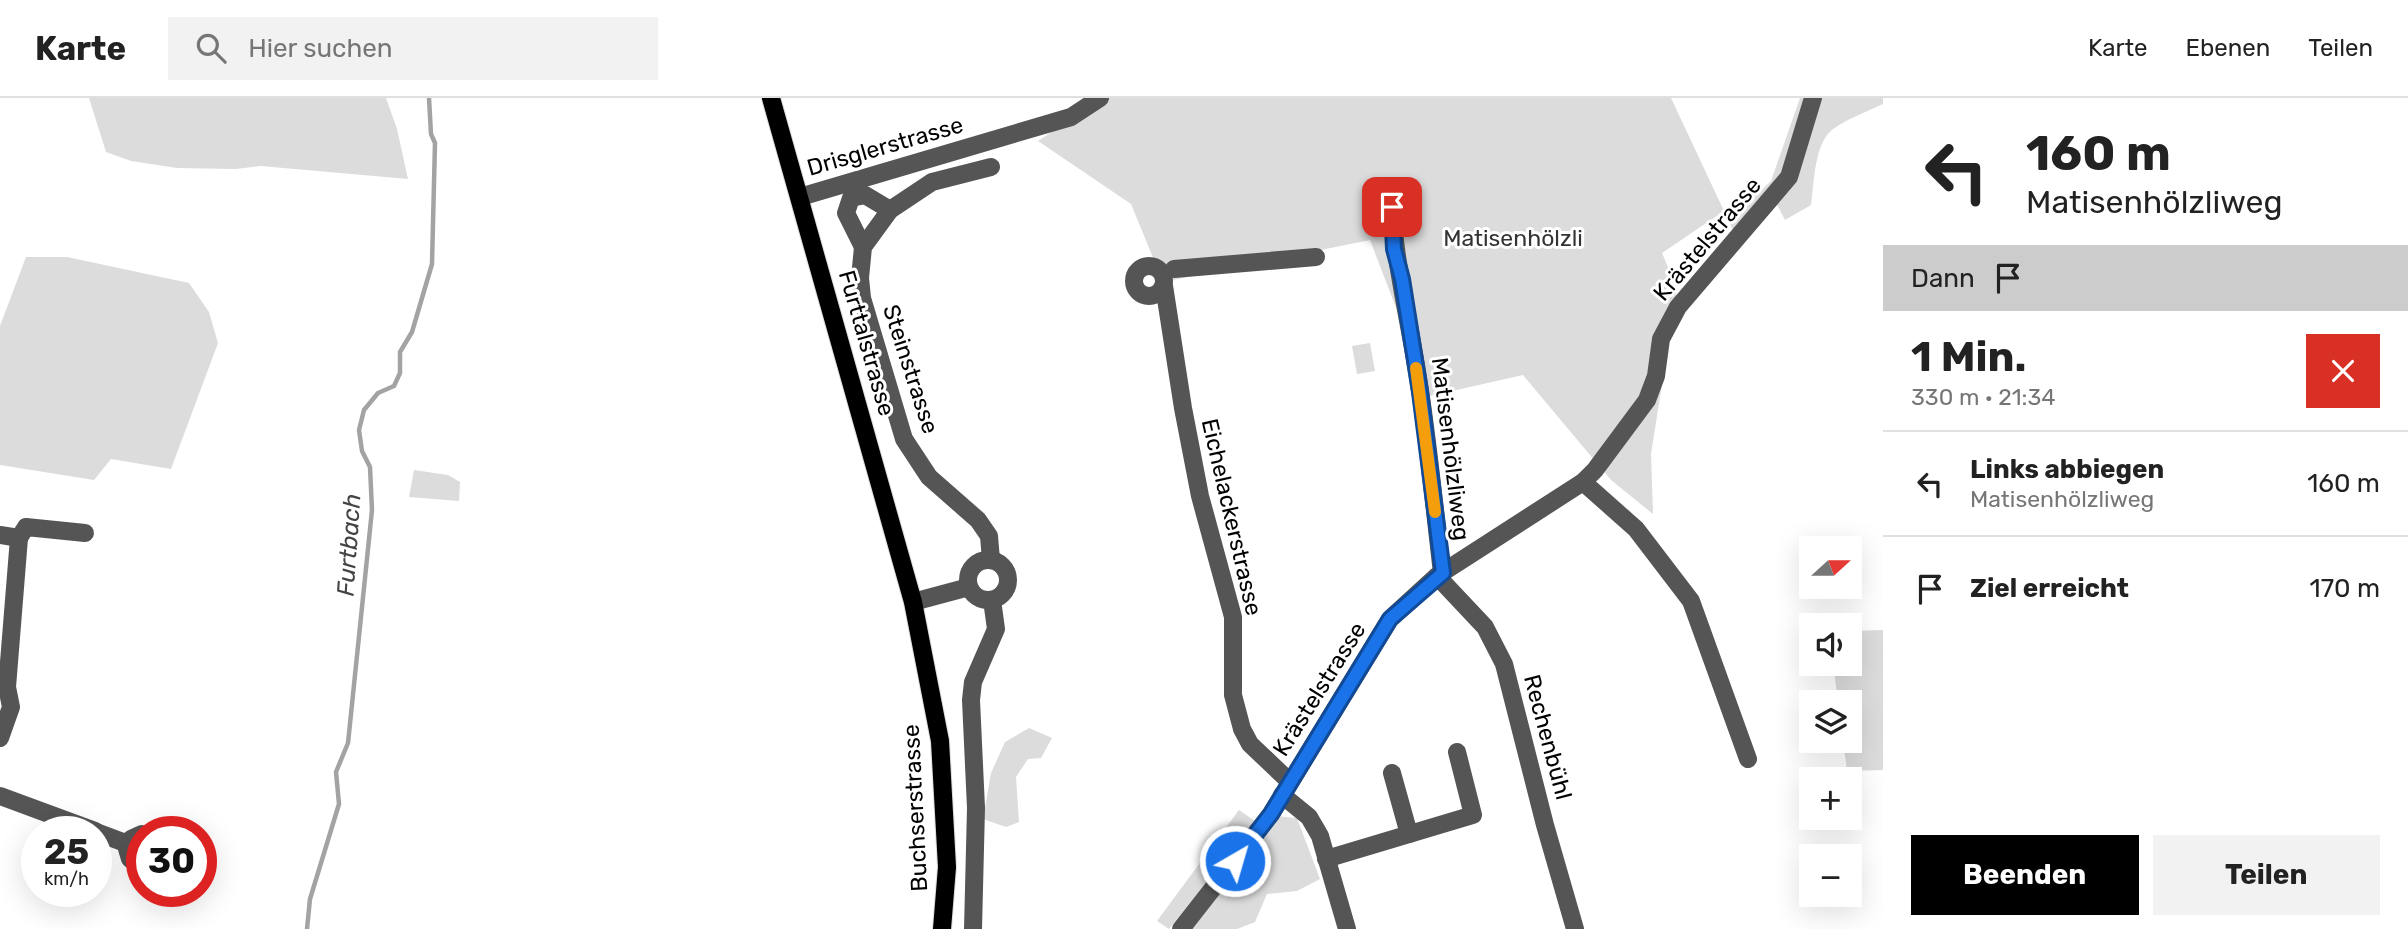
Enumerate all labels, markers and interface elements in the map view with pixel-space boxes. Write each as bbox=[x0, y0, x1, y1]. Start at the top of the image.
search box bbox=[168, 17, 658, 80]
text: Karte bbox=[35, 29, 126, 68]
icon: search bbox=[192, 29, 230, 67]
text: Hier suchen bbox=[248, 33, 393, 64]
text: Karte bbox=[2088, 34, 2148, 62]
text: Ebenen bbox=[2186, 34, 2270, 62]
text: Teilen bbox=[2308, 34, 2373, 62]
street label: Drisglerstrasse bbox=[804, 110, 966, 182]
text: 160 m bbox=[2026, 124, 2171, 182]
icon: left bbox=[1911, 126, 2002, 217]
street label: Krästelstrasse bbox=[1647, 172, 1767, 306]
pin bbox=[1362, 177, 1422, 237]
text: Matisenhölzliweg bbox=[2026, 183, 2283, 221]
icon: arrive bbox=[1373, 188, 1411, 226]
park label: Matisenhölzli bbox=[1443, 224, 1583, 252]
icon: arrive bbox=[1989, 259, 2027, 297]
text: Dann bbox=[1911, 263, 1975, 294]
street label: Furttalstrasse bbox=[833, 267, 901, 419]
street label: Steinstrasse bbox=[877, 301, 945, 437]
text: 1 Min. bbox=[1911, 332, 2027, 382]
button: close bbox=[2306, 334, 2380, 408]
street label: Matisenhölzliweg bbox=[1426, 356, 1476, 542]
text: 330 m · 21:34 bbox=[1911, 383, 2056, 411]
street label: Eichelackerstrasse bbox=[1196, 416, 1268, 618]
text: Links abbiegen bbox=[1970, 454, 2164, 485]
icon: left bbox=[1911, 465, 1949, 503]
text: 160 m bbox=[2307, 468, 2380, 499]
text: Matisenhölzliweg bbox=[1970, 485, 2154, 513]
water label: Furtbach bbox=[331, 493, 367, 597]
north arrow bbox=[1799, 536, 1862, 598]
map controls bbox=[1799, 536, 1862, 907]
icon: arrive bbox=[1911, 570, 1949, 608]
text: Ziel erreicht bbox=[1970, 573, 2129, 604]
text: 170 m bbox=[2310, 573, 2380, 604]
button: sound bbox=[1799, 613, 1862, 676]
street label: Krästelstrasse bbox=[1267, 617, 1371, 761]
street label: Rechenbühl bbox=[1518, 671, 1578, 803]
button: layers bbox=[1799, 690, 1862, 753]
street label: Buchserstrasse bbox=[897, 724, 933, 892]
button: + bbox=[1799, 767, 1862, 830]
speed limit sign: 30 bbox=[126, 816, 217, 907]
position arrow bbox=[1198, 824, 1272, 898]
text: 25 bbox=[44, 831, 89, 873]
button: Beenden bbox=[1911, 835, 2139, 915]
button: Teilen bbox=[2153, 835, 2380, 915]
button: − bbox=[1799, 844, 1862, 907]
text: km/h bbox=[44, 868, 89, 890]

